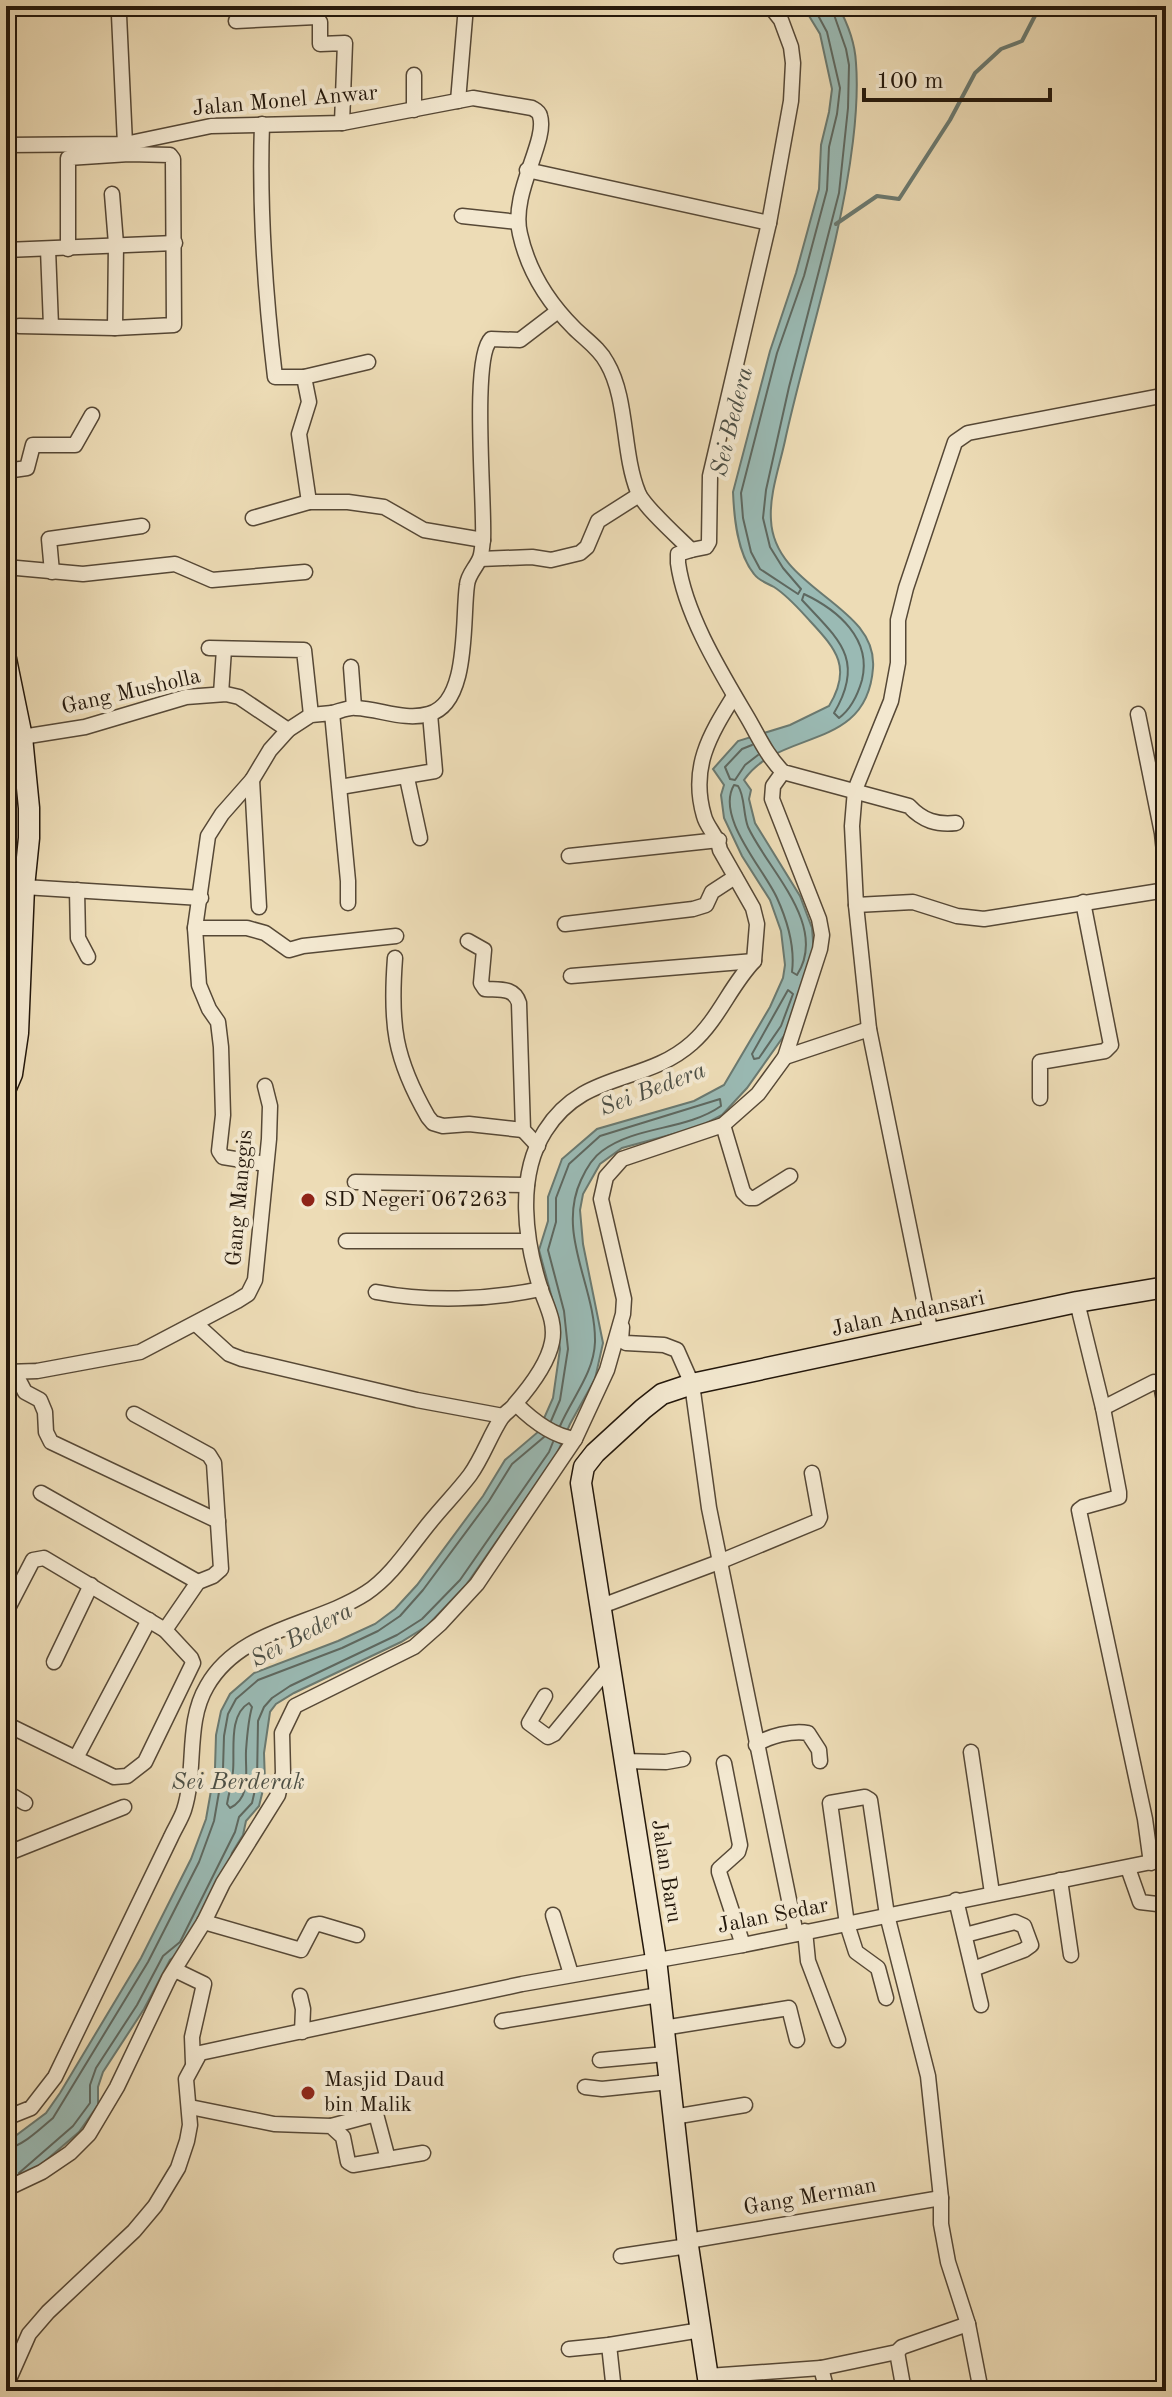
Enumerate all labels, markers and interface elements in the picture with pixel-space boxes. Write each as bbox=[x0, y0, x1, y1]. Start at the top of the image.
scale bar bbox=[864, 52, 1050, 102]
text: 100 m bbox=[876, 70, 944, 94]
street label: Jalan Monel Anwar bbox=[191, 82, 379, 120]
water label: Sei Bedera bbox=[708, 365, 758, 479]
street label: Gang Musholla bbox=[59, 665, 203, 719]
water label: Sei Bedera bbox=[597, 1059, 710, 1121]
street label: Gang Manggis bbox=[223, 1129, 257, 1267]
place label: SD Negeri 067263 bbox=[324, 1189, 508, 1211]
marker: SD Negeri 067263 bbox=[299, 1191, 317, 1209]
street label: Jalan Andansari bbox=[829, 1287, 987, 1341]
water label: Sei Bedera bbox=[247, 1599, 357, 1673]
water label: Sei Berderak bbox=[171, 1771, 305, 1795]
street label: Jalan Baru bbox=[647, 1818, 685, 1925]
street label: Jalan Sedar bbox=[716, 1894, 830, 1938]
place label: Masjid Daud bin Malik bbox=[324, 2069, 445, 2116]
marker: Masjid Daud bin Malik bbox=[299, 2084, 317, 2102]
street label: Gang Merman bbox=[742, 2174, 878, 2220]

